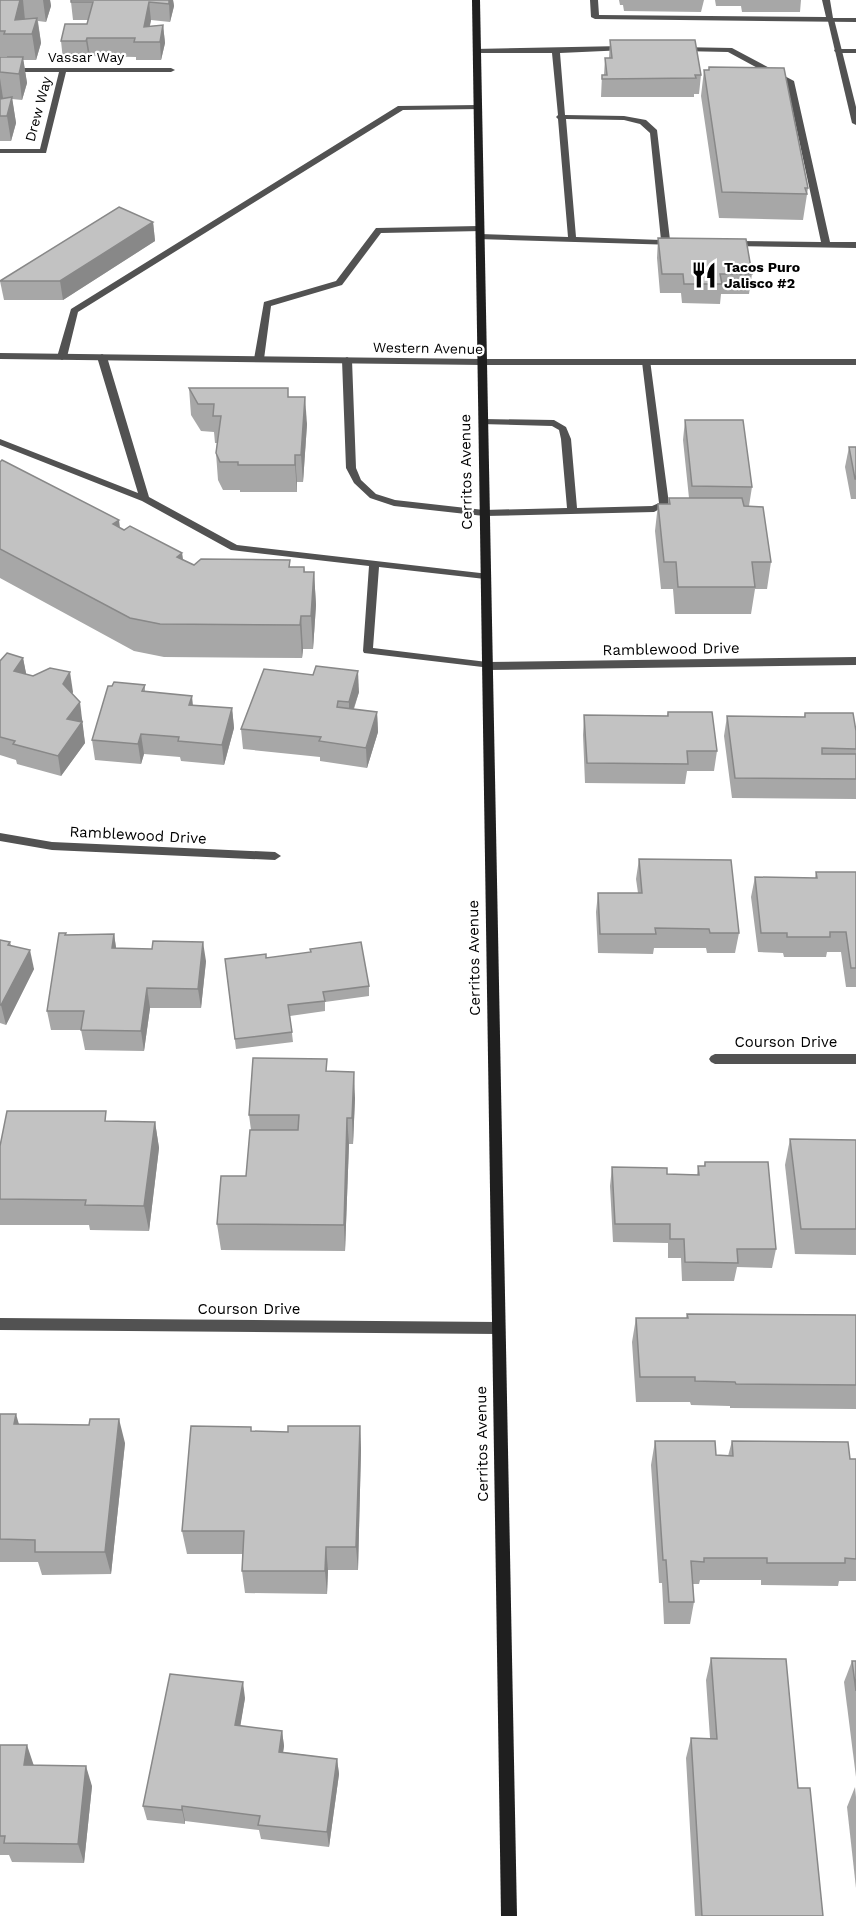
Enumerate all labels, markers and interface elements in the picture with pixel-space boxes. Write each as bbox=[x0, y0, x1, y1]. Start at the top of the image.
street label: Vassar Way bbox=[48, 49, 125, 65]
street label: Drew Way bbox=[22, 74, 55, 143]
place label: Tacos Puro Jalisco #2 bbox=[724, 259, 800, 291]
restaurant icon: Tacos Puro Jalisco #2 bbox=[689, 260, 719, 290]
street label: Western Avenue bbox=[373, 339, 483, 357]
street label: Cerritos Avenue bbox=[456, 414, 476, 530]
street label: Ramblewood Drive bbox=[602, 639, 740, 659]
street label: Ramblewood Drive bbox=[69, 822, 207, 848]
street label: Cerritos Avenue bbox=[464, 900, 484, 1016]
street label: Courson Drive bbox=[735, 1033, 837, 1051]
street label: Courson Drive bbox=[198, 1300, 300, 1318]
street label: Cerritos Avenue bbox=[472, 1386, 492, 1502]

